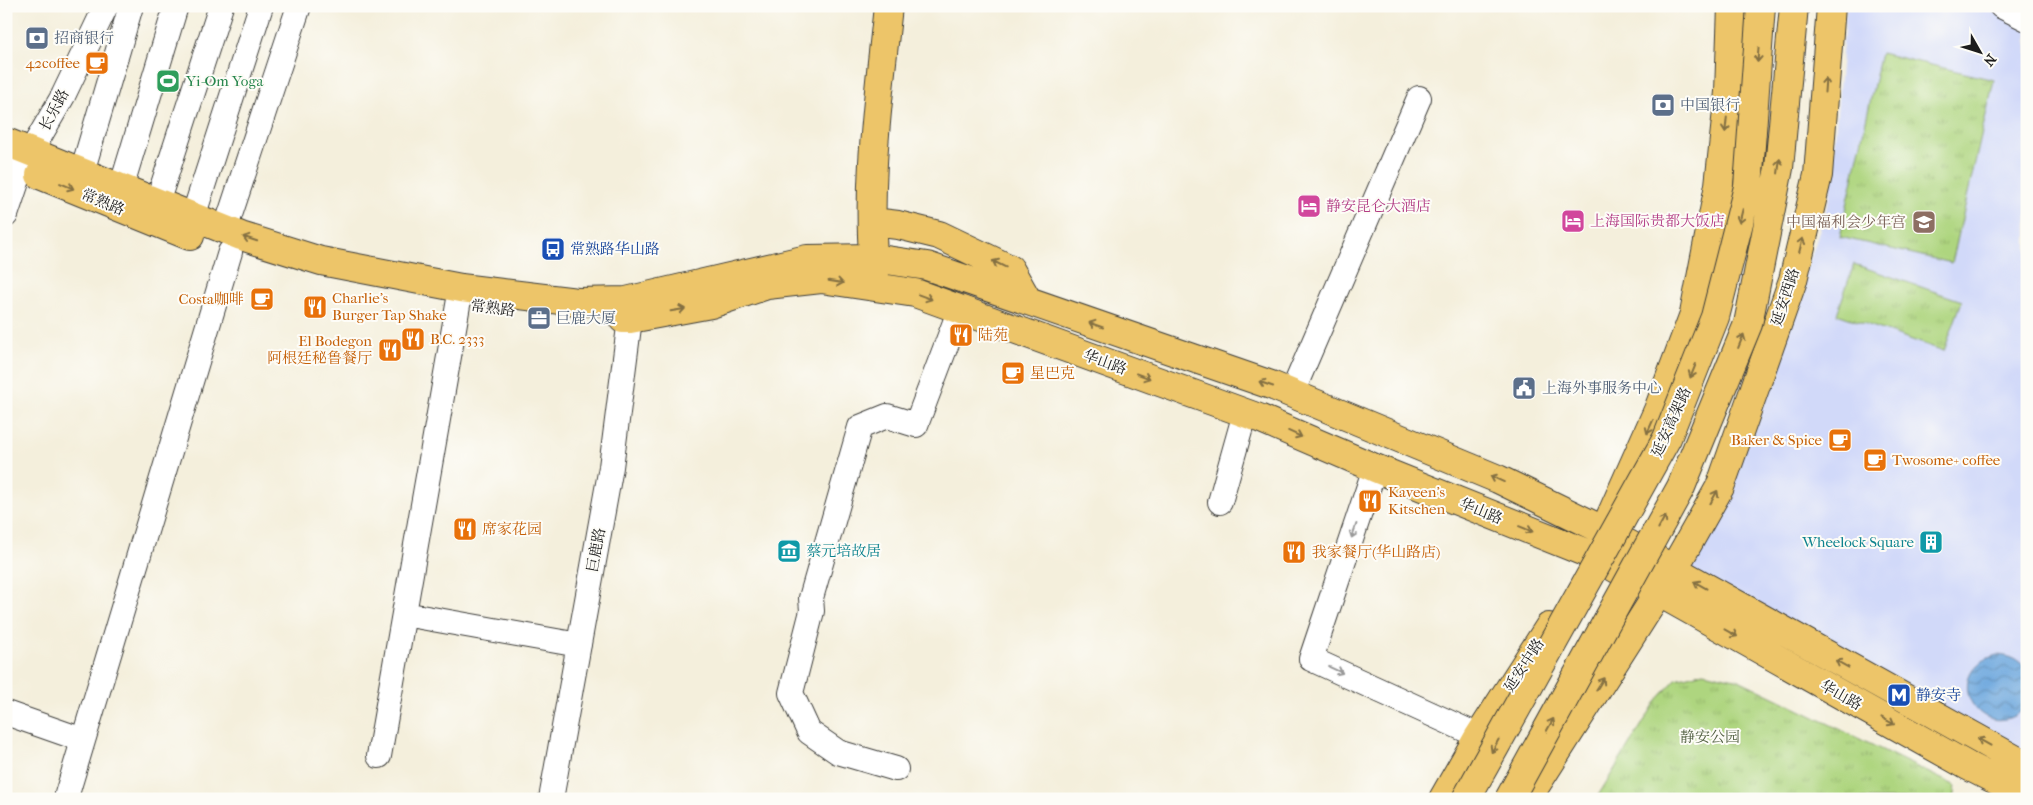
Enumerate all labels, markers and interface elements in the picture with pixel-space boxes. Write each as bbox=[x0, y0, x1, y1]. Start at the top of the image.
bank icon: 招商银行 bbox=[24, 25, 50, 51]
north arrow bbox=[1956, 28, 2006, 78]
place label: 招商银行 bbox=[54, 29, 114, 47]
one-way arrow bbox=[1753, 47, 1762, 63]
cafe icon: 42coffee bbox=[84, 50, 110, 76]
text: N bbox=[1980, 50, 2000, 70]
place label: 42coffee bbox=[26, 54, 81, 72]
sports icon: Yi-Om Yoga bbox=[155, 68, 181, 94]
place label: Yi-Om Yoga bbox=[185, 72, 264, 90]
one-way arrow bbox=[1820, 77, 1830, 93]
street label: 长乐路 bbox=[35, 86, 73, 134]
bank icon: 中国银行 bbox=[1650, 92, 1676, 118]
place label: 中国银行 bbox=[1680, 96, 1740, 114]
one-way arrow bbox=[1721, 116, 1731, 132]
one-way arrow bbox=[1774, 158, 1784, 174]
one-way arrow bbox=[59, 182, 74, 192]
street label: 常熟路 bbox=[79, 185, 127, 219]
hotel icon: 静安昆仑大酒店 bbox=[1296, 193, 1322, 219]
place label: 静安昆仑大酒店 bbox=[1326, 197, 1431, 215]
hotel icon: 上海国际贵都大饭店 bbox=[1560, 208, 1586, 234]
one-way arrow bbox=[1735, 208, 1745, 224]
school or university icon: 中国福利会少年宫 bbox=[1911, 209, 1937, 235]
place label: 上海国际贵都大饭店 bbox=[1590, 212, 1725, 230]
place label: 中国福利会少年宫 bbox=[1786, 213, 1906, 231]
one-way arrow bbox=[243, 233, 259, 243]
bus stop icon: 常熟路华山路 bbox=[540, 236, 566, 262]
one-way arrow bbox=[1797, 237, 1806, 253]
place label: 常熟路华山路 bbox=[570, 240, 660, 258]
one-way arrow bbox=[992, 259, 1007, 268]
street label: 延安西路 bbox=[1767, 266, 1803, 328]
one-way arrow bbox=[828, 277, 844, 287]
cafe icon: Costa咖啡 bbox=[249, 286, 275, 312]
place label: Charlie's Burger Tap Shake bbox=[332, 289, 447, 324]
place label: Costa咖啡 bbox=[178, 290, 244, 308]
one-way arrow bbox=[916, 293, 932, 302]
restaurant icon: Charlie's Burger Tap Shake bbox=[302, 294, 328, 320]
street label: 常熟路 bbox=[470, 296, 516, 320]
one-way arrow bbox=[669, 304, 685, 314]
office icon: 巨鹿大厦 bbox=[526, 305, 552, 331]
place label: 巨鹿大厦 bbox=[556, 309, 616, 327]
one-way arrow bbox=[1089, 320, 1105, 329]
restaurant icon: 陆苑 bbox=[948, 322, 974, 348]
restaurant icon: B.C. 2333 bbox=[400, 326, 426, 352]
place label: 陆苑 bbox=[978, 326, 1008, 344]
place label: B.C. 2333 bbox=[430, 330, 484, 348]
place label: El Bodegon 阿根廷秘鲁餐厅 bbox=[267, 332, 372, 367]
one-way arrow bbox=[1736, 334, 1746, 349]
restaurant icon: El Bodegon 阿根廷秘鲁餐厅 bbox=[377, 337, 403, 363]
street label: 华山路 bbox=[1081, 346, 1129, 378]
cafe icon: 星巴克 bbox=[1000, 360, 1026, 386]
one-way arrow bbox=[1688, 363, 1698, 378]
place label: 星巴克 bbox=[1030, 364, 1075, 382]
one-way arrow bbox=[1135, 372, 1150, 381]
public building icon: 上海外事服务中心 bbox=[1511, 375, 1537, 401]
one-way arrow bbox=[1259, 379, 1275, 388]
place label: 上海外事服务中心 bbox=[1542, 379, 1662, 397]
street label: 延安高架路 bbox=[1648, 384, 1694, 460]
one-way arrow bbox=[1645, 419, 1655, 434]
cafe icon: Baker & Spice bbox=[1827, 427, 1853, 453]
one-way arrow bbox=[1287, 429, 1302, 439]
place label: Baker & Spice bbox=[1731, 431, 1823, 449]
cafe icon: Twosome+ coffee bbox=[1862, 447, 1888, 473]
place label: Twosome+ coffee bbox=[1892, 451, 2001, 469]
one-way arrow bbox=[1490, 474, 1505, 484]
place label: Kaveen's Kitschen bbox=[1388, 483, 1446, 518]
restaurant icon: Kaveen's Kitschen bbox=[1357, 488, 1383, 514]
one-way arrow bbox=[1709, 491, 1719, 505]
street label: 华山路 bbox=[1457, 494, 1505, 528]
one-way arrow bbox=[1658, 515, 1667, 530]
restaurant icon: 席家花园 bbox=[452, 516, 478, 542]
place label: 席家花园 bbox=[482, 520, 542, 538]
one-way arrow bbox=[1348, 523, 1358, 539]
one-way arrow bbox=[1518, 524, 1533, 534]
street label: 巨鹿路 bbox=[583, 526, 609, 574]
building icon: Wheelock Square bbox=[1918, 529, 1944, 555]
place label: Wheelock Square bbox=[1801, 533, 1915, 551]
museum icon: 蔡元培故居 bbox=[776, 538, 802, 564]
restaurant icon: 我家餐厅(华山路店) bbox=[1281, 539, 1307, 565]
place label: 蔡元培故居 bbox=[806, 542, 881, 560]
place label: 我家餐厅(华山路店) bbox=[1312, 543, 1440, 561]
one-way arrow bbox=[1692, 580, 1707, 590]
one-way arrow bbox=[1723, 629, 1737, 639]
street label: 延安中路 bbox=[1500, 635, 1548, 695]
one-way arrow bbox=[1835, 659, 1850, 668]
one-way arrow bbox=[1328, 666, 1343, 676]
street label: 华山路 bbox=[1817, 676, 1865, 714]
one-way arrow bbox=[1595, 677, 1605, 691]
metro station icon: 静安寺 bbox=[1886, 682, 1912, 708]
place label: 静安寺 bbox=[1916, 686, 1961, 704]
one-way arrow bbox=[1880, 717, 1895, 727]
one-way arrow bbox=[1545, 719, 1555, 733]
park label: 静安公园 bbox=[1680, 728, 1740, 746]
one-way arrow bbox=[1977, 737, 1992, 747]
one-way arrow bbox=[1489, 739, 1499, 753]

